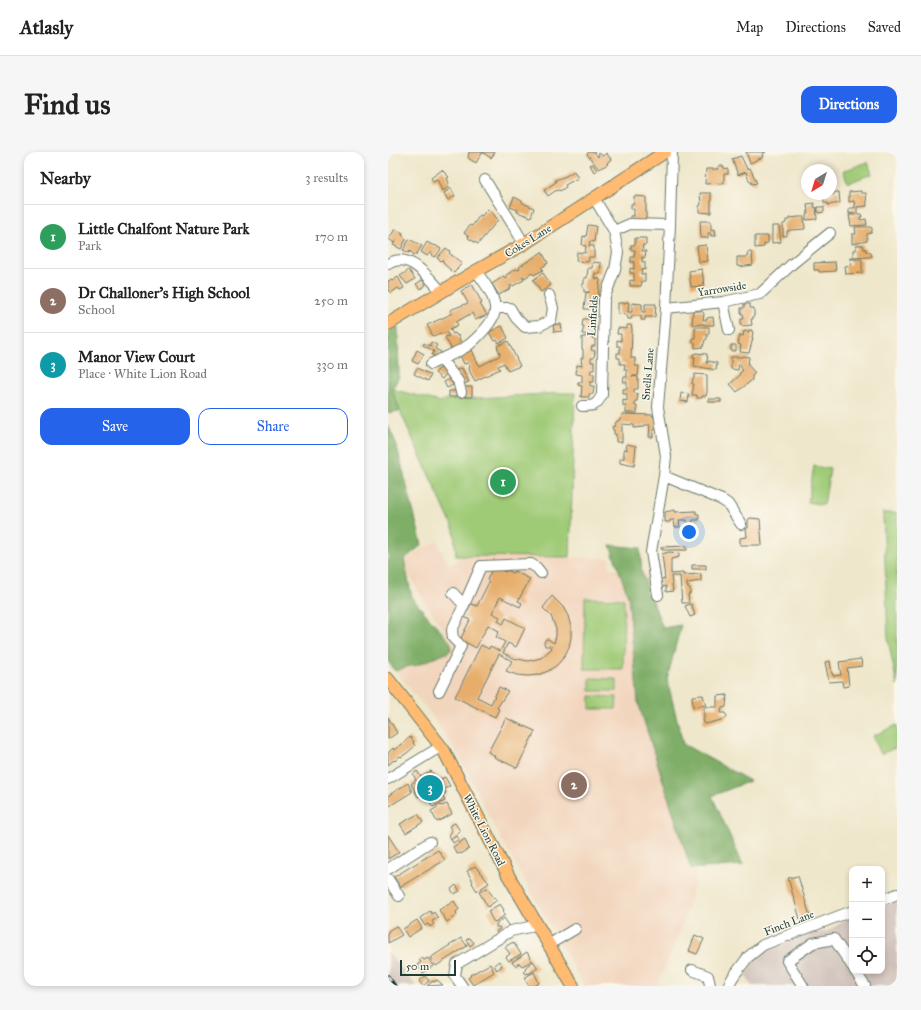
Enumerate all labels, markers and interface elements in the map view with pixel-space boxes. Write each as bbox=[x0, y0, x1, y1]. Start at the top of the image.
text: Atlasly bbox=[20, 16, 73, 39]
text: Map bbox=[736, 19, 763, 36]
text: Directions bbox=[785, 19, 846, 36]
text: Saved bbox=[868, 19, 901, 36]
button: Directions bbox=[801, 86, 897, 123]
text: Find us bbox=[24, 87, 110, 122]
north arrow bbox=[801, 164, 837, 200]
text: Nearby bbox=[40, 168, 91, 189]
text: 3 results bbox=[305, 170, 348, 186]
text: Little Chalfont Nature Park bbox=[78, 220, 250, 238]
street label: Cokes Lane bbox=[502, 221, 554, 260]
text: 1 bbox=[50, 229, 56, 245]
text: 170 m bbox=[315, 229, 348, 245]
text: Park bbox=[78, 238, 102, 254]
street label: Yarrowside bbox=[697, 279, 748, 299]
text: Dr Challoner's High School bbox=[78, 284, 250, 302]
text: 2 bbox=[50, 293, 56, 309]
text: 250 m bbox=[314, 293, 348, 309]
street label: Linfields bbox=[585, 295, 601, 337]
text: School bbox=[78, 302, 115, 318]
street label: Snells Lane bbox=[639, 347, 657, 401]
text: Manor View Court bbox=[78, 348, 195, 366]
text: 3 bbox=[50, 357, 56, 373]
text: 330 m bbox=[316, 357, 348, 373]
text: Place · White Lion Road bbox=[78, 366, 207, 382]
button: Save bbox=[40, 408, 190, 445]
button: Share bbox=[198, 408, 348, 445]
pin: 1 bbox=[490, 467, 516, 497]
your location bbox=[679, 522, 699, 542]
pin: 2 bbox=[561, 770, 587, 800]
pin: 3 bbox=[417, 773, 443, 803]
street label: White Lion Road bbox=[460, 792, 508, 869]
map controls bbox=[849, 866, 885, 974]
button: + bbox=[849, 866, 885, 902]
button: − bbox=[849, 902, 885, 938]
street label: Finch Lane bbox=[762, 907, 816, 938]
button: locate bbox=[849, 938, 885, 974]
scale bar bbox=[400, 958, 456, 977]
text: 50 m bbox=[406, 960, 429, 973]

